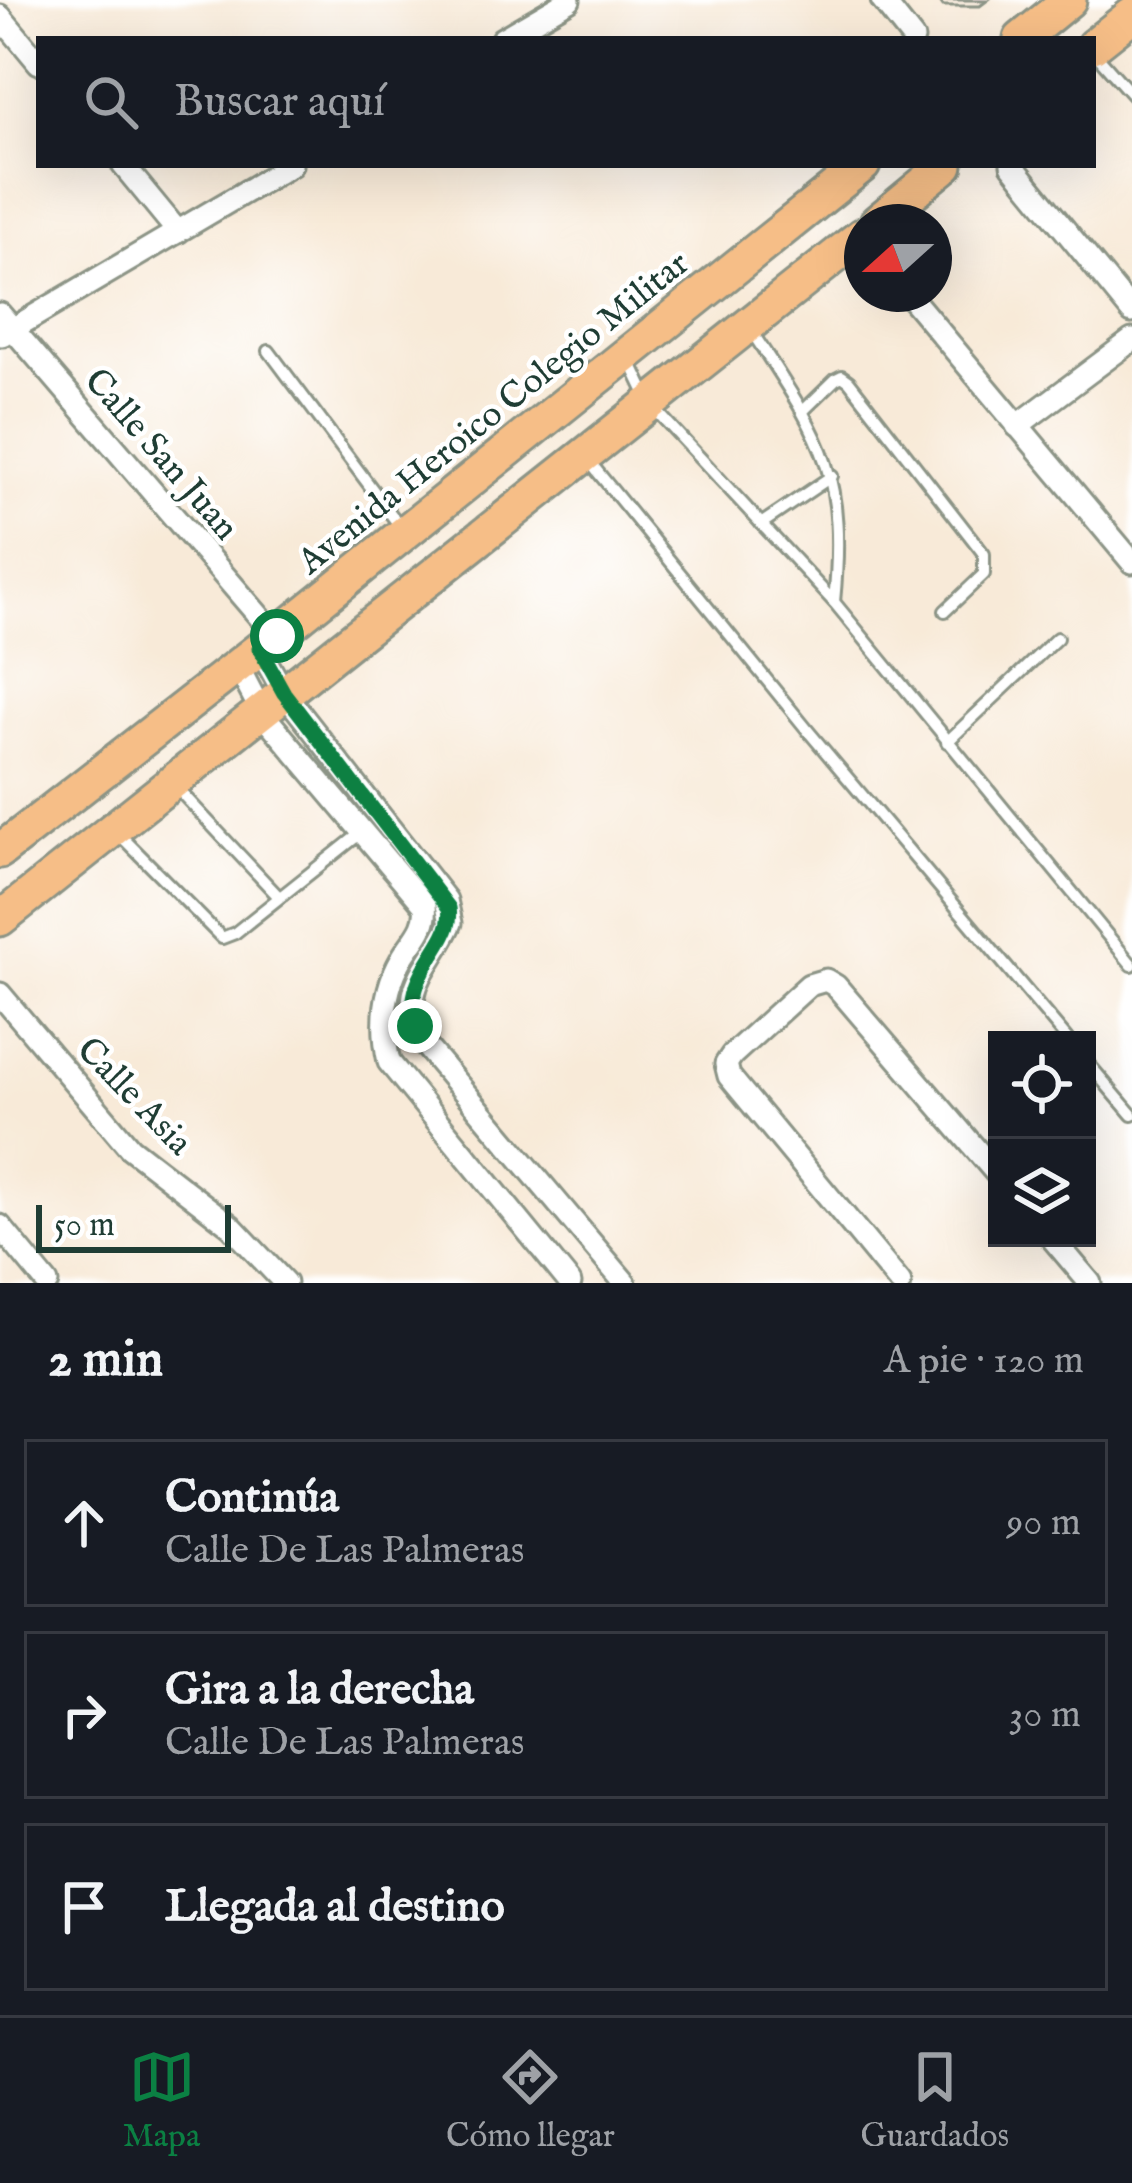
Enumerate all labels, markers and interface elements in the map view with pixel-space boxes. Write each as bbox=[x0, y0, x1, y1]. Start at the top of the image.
search box bbox=[36, 36, 1096, 168]
icon: search bbox=[78, 69, 144, 135]
text: Buscar aquí bbox=[174, 74, 385, 131]
north arrow bbox=[844, 204, 952, 312]
street label: Avenida Heroico Colegio Militar bbox=[288, 241, 699, 586]
street label: Calle San Juan bbox=[73, 359, 248, 551]
route start bbox=[250, 609, 304, 663]
route end bbox=[388, 999, 442, 1053]
street label: Calle Asia bbox=[66, 1028, 202, 1166]
map controls bbox=[988, 1031, 1096, 1247]
button: locate bbox=[988, 1031, 1096, 1139]
button: layers bbox=[988, 1139, 1096, 1247]
scale bar bbox=[36, 1199, 231, 1252]
text: 50 m bbox=[54, 1205, 115, 1247]
text: 2 min bbox=[48, 1329, 163, 1394]
text: A pie · 120 m bbox=[884, 1337, 1084, 1386]
text: Continúa bbox=[165, 1470, 339, 1527]
icon: ahead bbox=[51, 1490, 117, 1556]
text: 90 m bbox=[1006, 1499, 1081, 1548]
text: Calle De Las Palmeras bbox=[165, 1527, 524, 1576]
text: Gira a la derecha bbox=[165, 1662, 474, 1719]
icon: right bbox=[51, 1682, 117, 1748]
text: 30 m bbox=[1009, 1691, 1081, 1740]
text: Calle De Las Palmeras bbox=[165, 1719, 524, 1768]
icon: arrive bbox=[51, 1874, 117, 1940]
text: Llegada al destino bbox=[165, 1879, 505, 1936]
tab: Mapa bbox=[123, 2044, 200, 2158]
tab: Cómo llegar bbox=[446, 2044, 615, 2158]
tab: Guardados bbox=[861, 2044, 1009, 2158]

